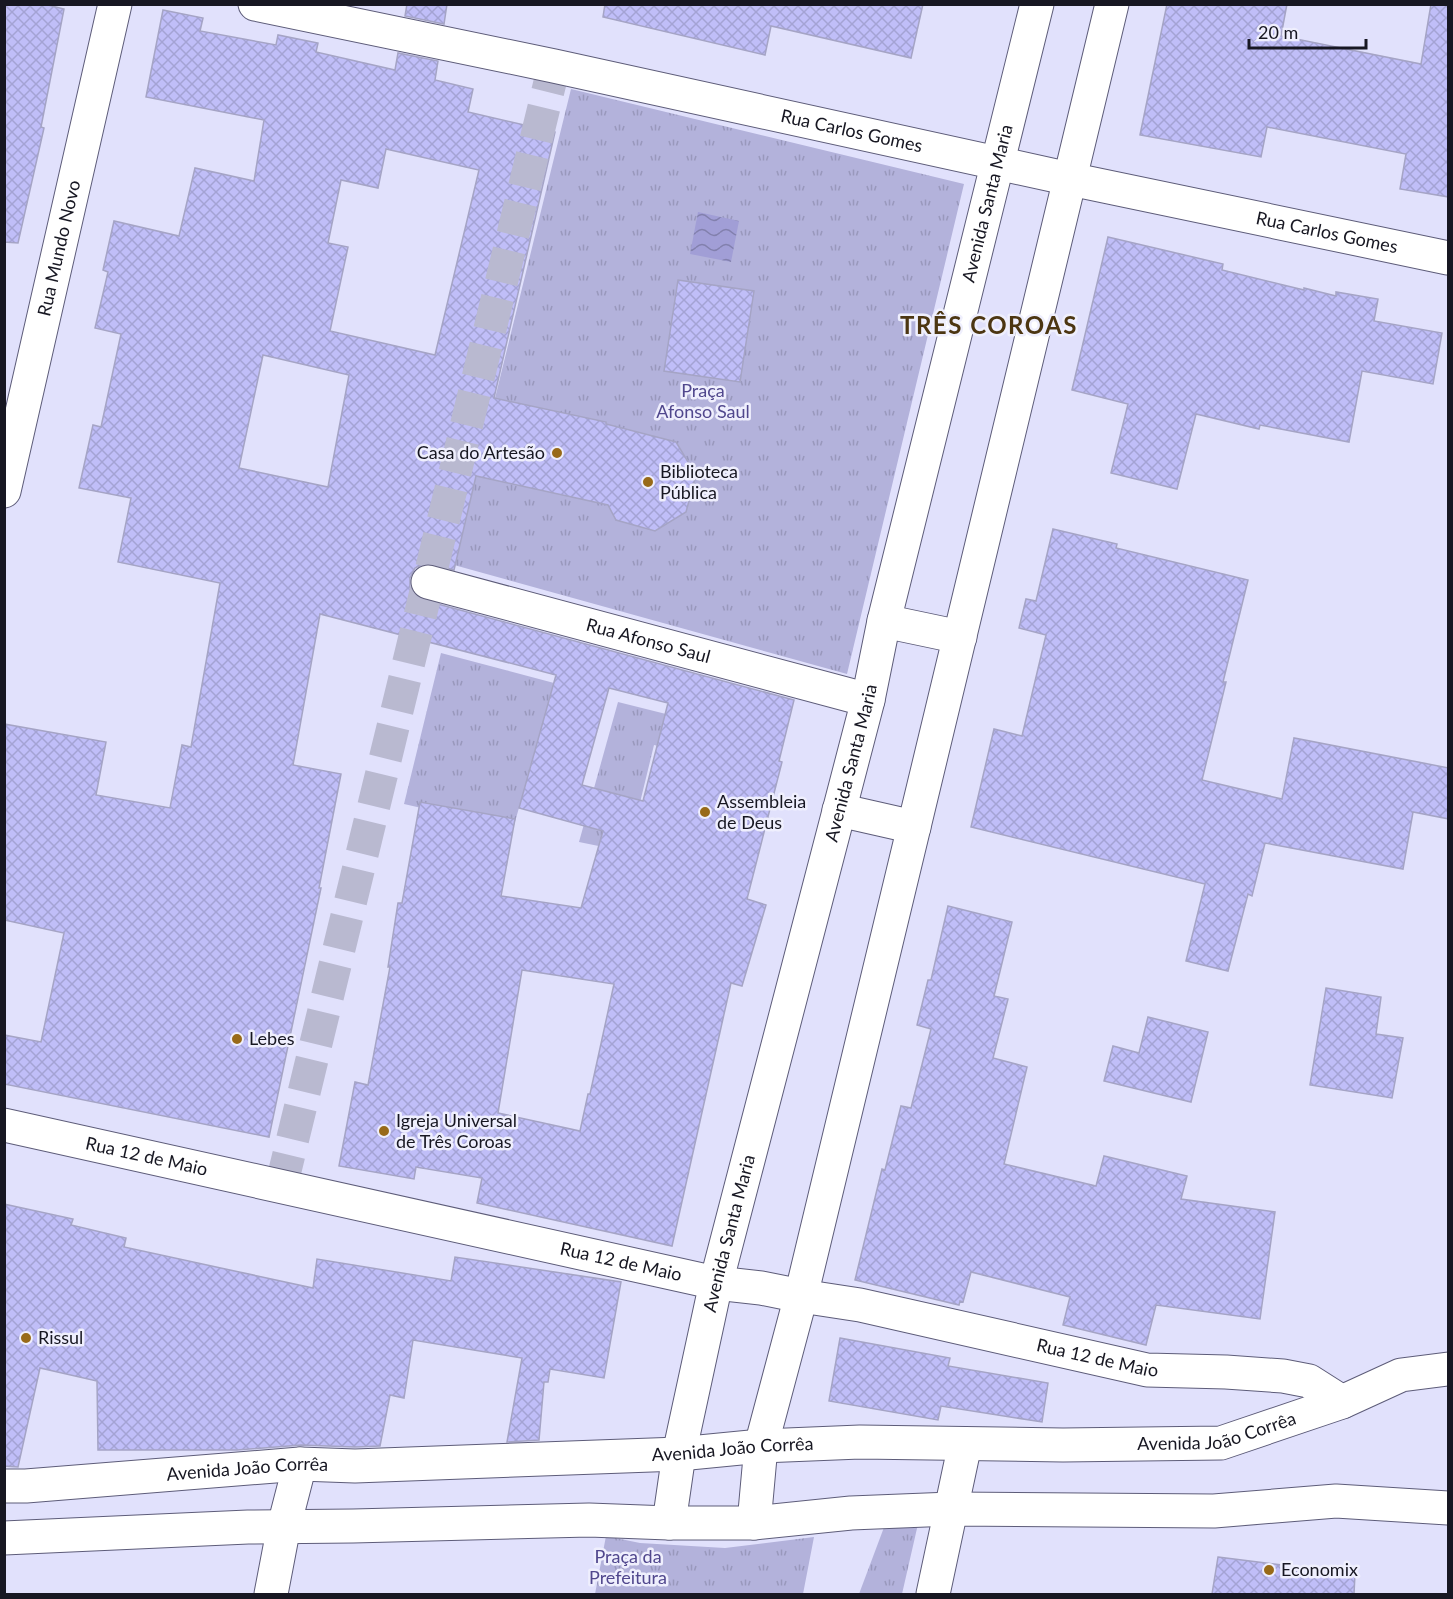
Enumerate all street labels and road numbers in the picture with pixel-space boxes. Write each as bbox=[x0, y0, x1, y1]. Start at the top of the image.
street label: Rua Carlos Gomes bbox=[779, 104, 925, 156]
street label: Avenida Santa Maria bbox=[956, 122, 1017, 284]
street label: Rua Mundo Novo bbox=[32, 178, 85, 318]
street label: Rua Carlos Gomes bbox=[1254, 206, 1400, 257]
street label: Rua Afonso Saul bbox=[584, 613, 713, 667]
street label: Avenida Santa Maria bbox=[820, 682, 881, 844]
street label: Rua 12 de Maio bbox=[84, 1131, 210, 1180]
street label: Avenida Santa Maria bbox=[698, 1152, 759, 1314]
street label: Rua 12 de Maio bbox=[558, 1237, 684, 1285]
street label: Rua 12 de Maio bbox=[1035, 1333, 1158, 1380]
street label: Avenida João Corrêa bbox=[1137, 1406, 1298, 1454]
street label: Avenida João Corrêa bbox=[651, 1432, 814, 1465]
street label: Avenida João Corrêa bbox=[166, 1452, 329, 1485]

